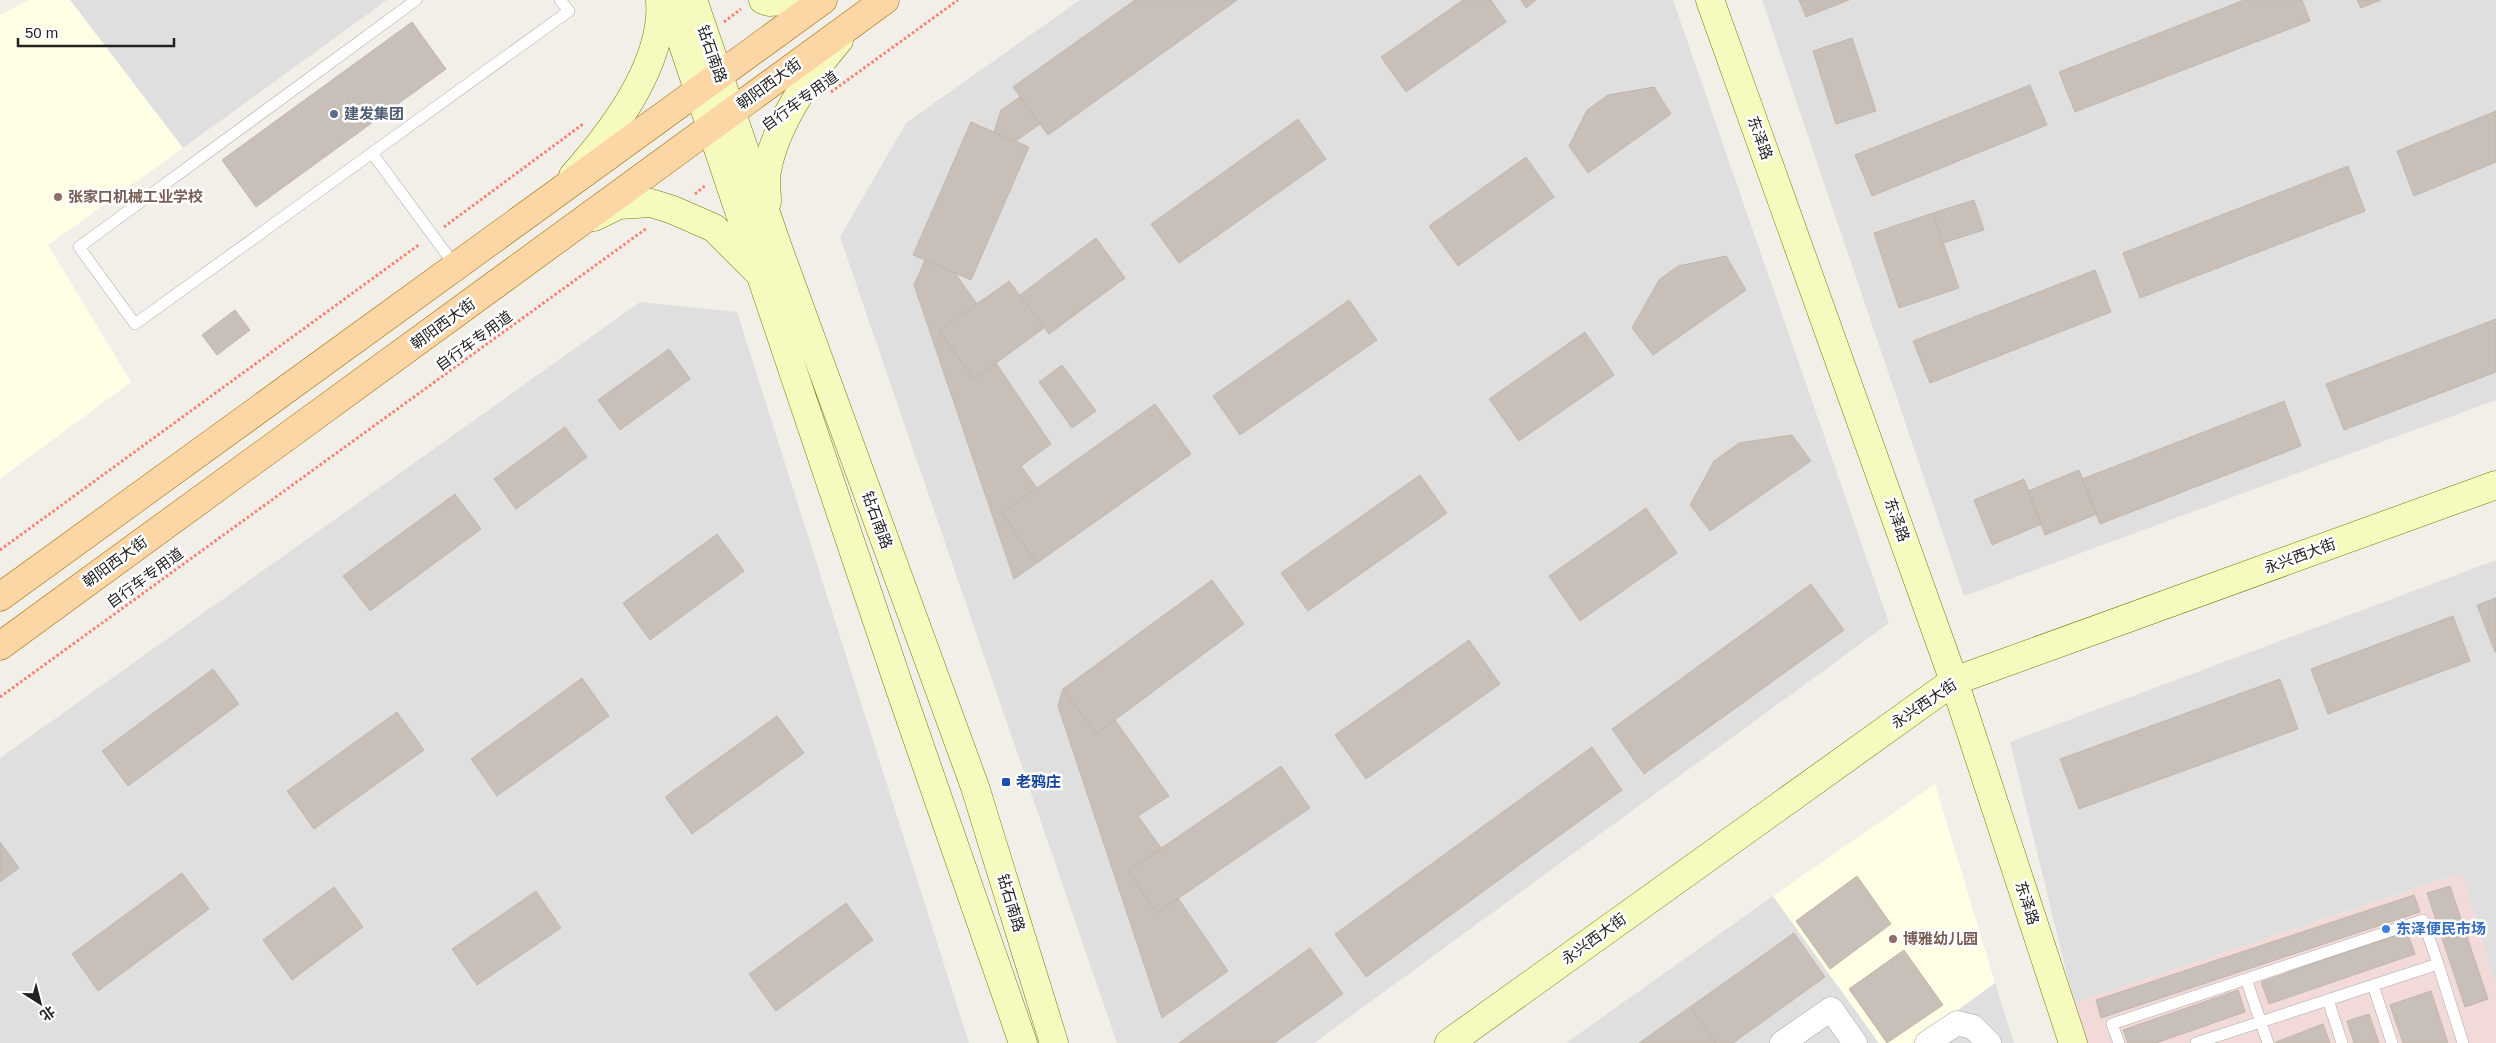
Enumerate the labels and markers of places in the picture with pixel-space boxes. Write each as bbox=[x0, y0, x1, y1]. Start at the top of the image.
place label: 建发集团 bbox=[344, 105, 404, 122]
marker: 建发集团 bbox=[328, 108, 340, 120]
place label: 张家口机械工业学校 bbox=[68, 188, 203, 205]
marker: 张家口机械工业学校 bbox=[52, 191, 64, 203]
place label: 老鸦庄 bbox=[1016, 773, 1061, 790]
marker: 老鸦庄 bbox=[1000, 776, 1012, 788]
place label: 东泽便民市场 bbox=[2396, 920, 2486, 937]
marker: 东泽便民市场 bbox=[2380, 923, 2392, 935]
place label: 博雅幼儿园 bbox=[1903, 930, 1978, 947]
marker: 博雅幼儿园 bbox=[1887, 933, 1899, 945]

